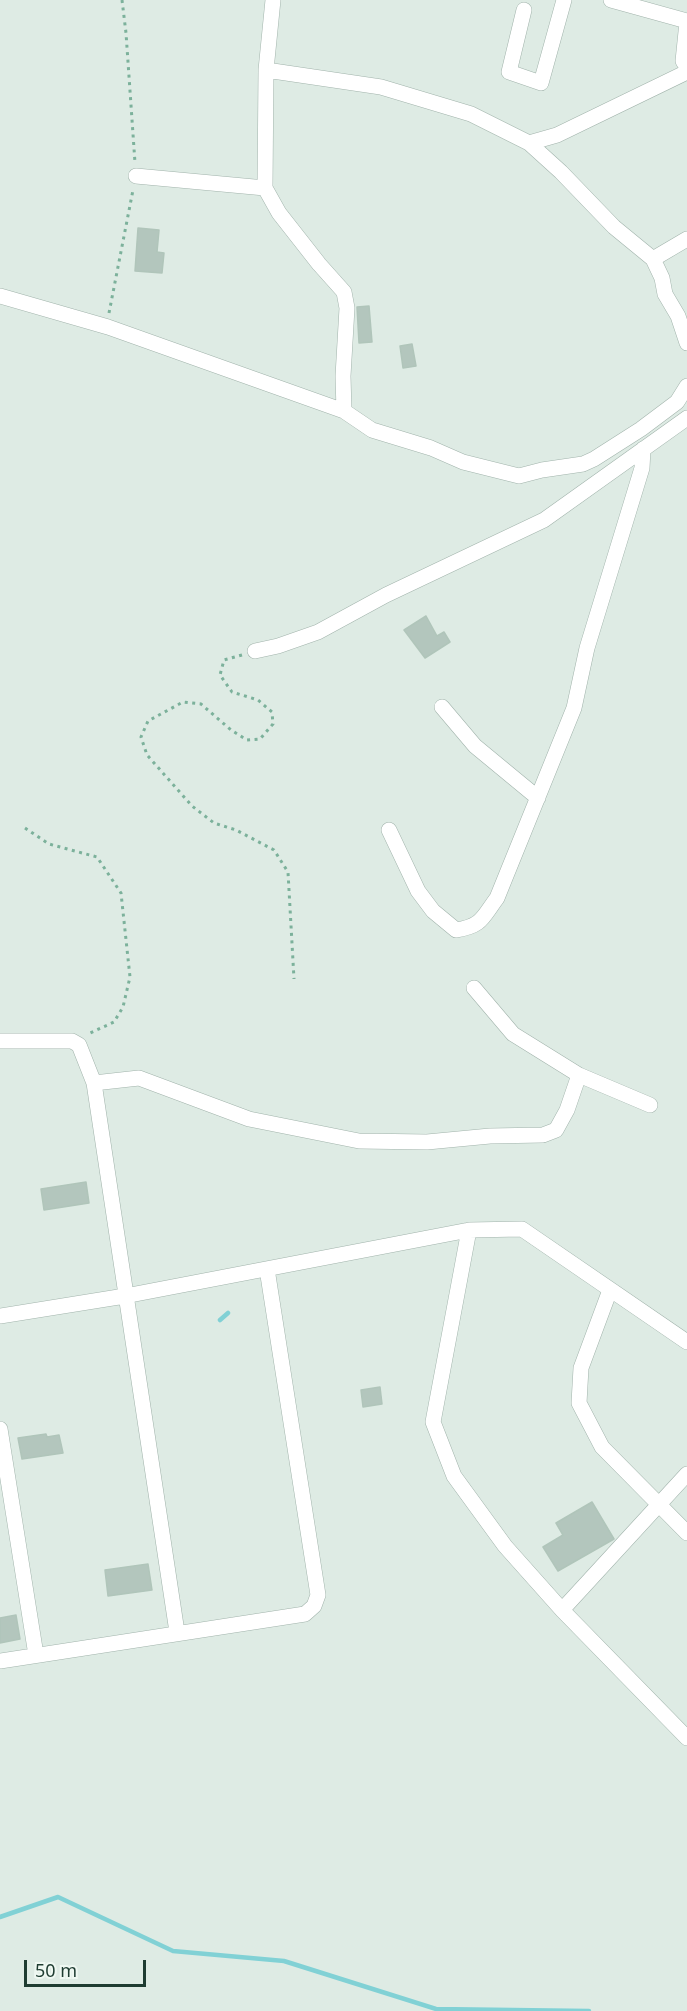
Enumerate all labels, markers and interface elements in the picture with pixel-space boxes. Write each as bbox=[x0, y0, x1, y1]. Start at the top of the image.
scale bar bbox=[27, 1948, 148, 1986]
text: 50 m bbox=[35, 1958, 77, 1982]

